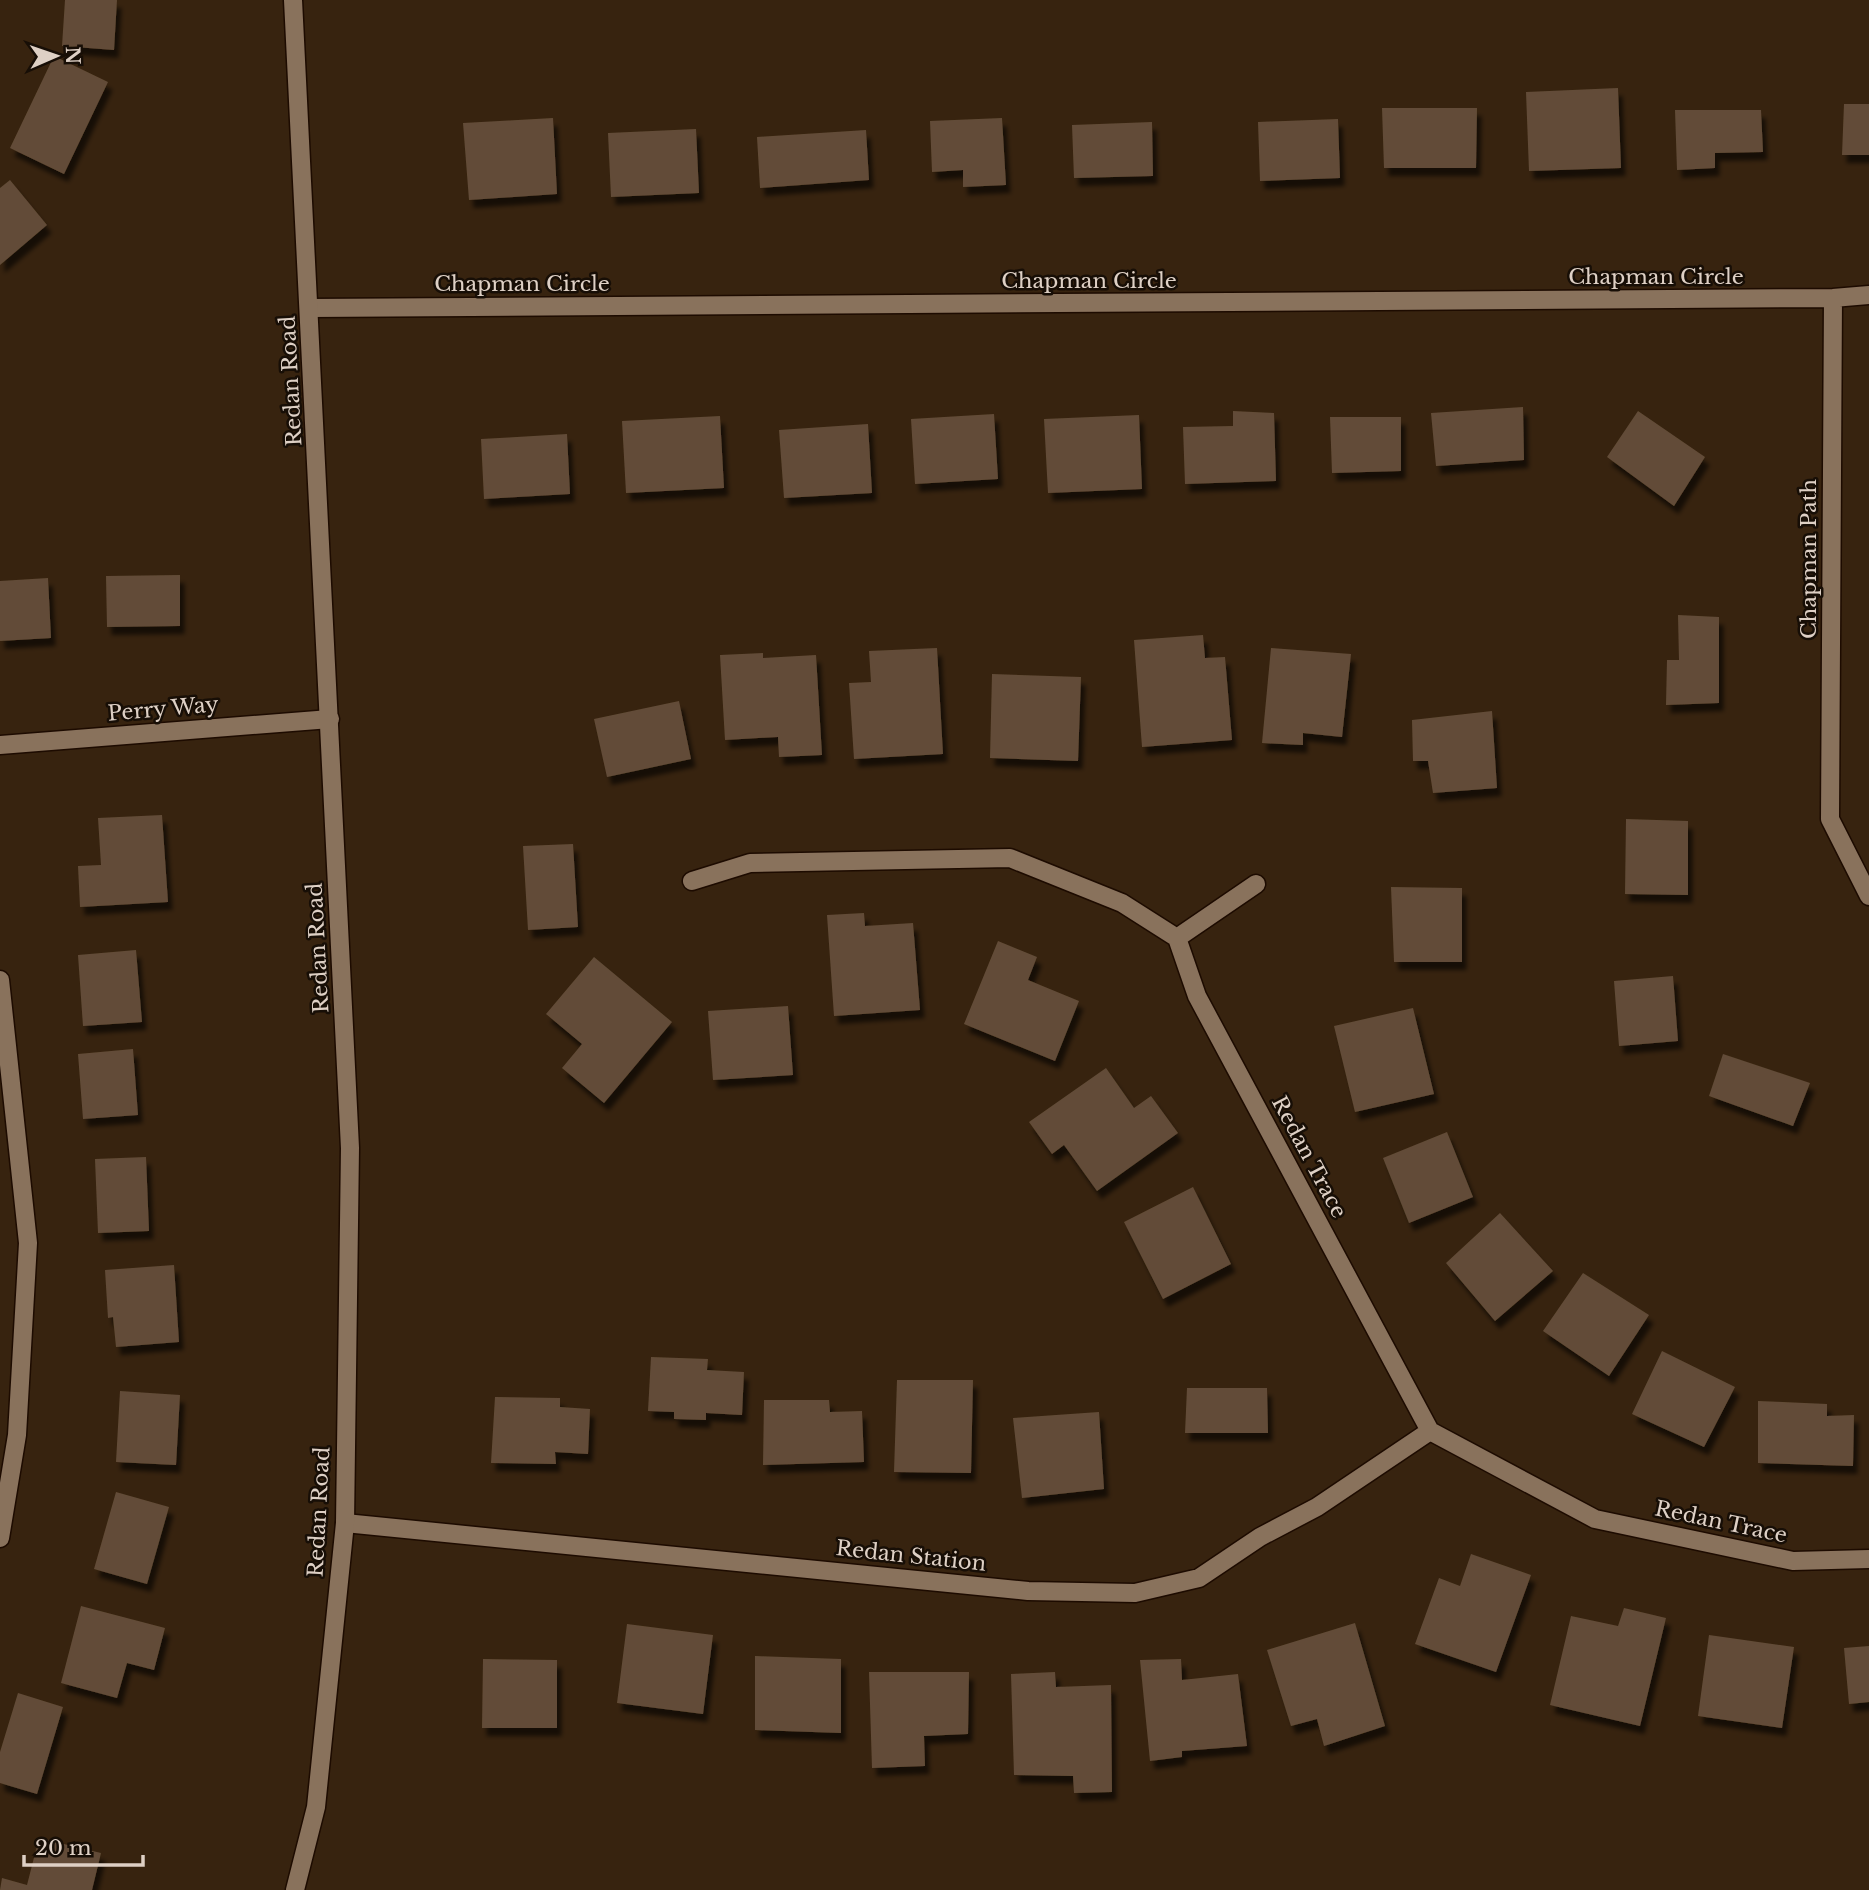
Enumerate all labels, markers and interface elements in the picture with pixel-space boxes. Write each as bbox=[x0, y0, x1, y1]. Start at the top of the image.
north arrow bbox=[21, 21, 91, 91]
text: N bbox=[61, 46, 84, 65]
street label: Chapman Circle bbox=[1568, 264, 1744, 290]
street label: Chapman Circle bbox=[1001, 268, 1177, 294]
street label: Chapman Circle bbox=[434, 271, 610, 297]
street label: Redan Road bbox=[275, 315, 307, 447]
street label: Chapman Path bbox=[1796, 479, 1822, 639]
street label: Perry Way bbox=[106, 691, 220, 727]
street label: Redan Road bbox=[302, 882, 334, 1014]
street label: Redan Trace bbox=[1266, 1092, 1352, 1222]
street label: Redan Road bbox=[303, 1446, 335, 1578]
street label: Redan Trace bbox=[1653, 1495, 1789, 1549]
street label: Redan Station bbox=[835, 1535, 987, 1577]
scale bar bbox=[24, 1824, 144, 1868]
text: 20 m bbox=[35, 1835, 92, 1861]

